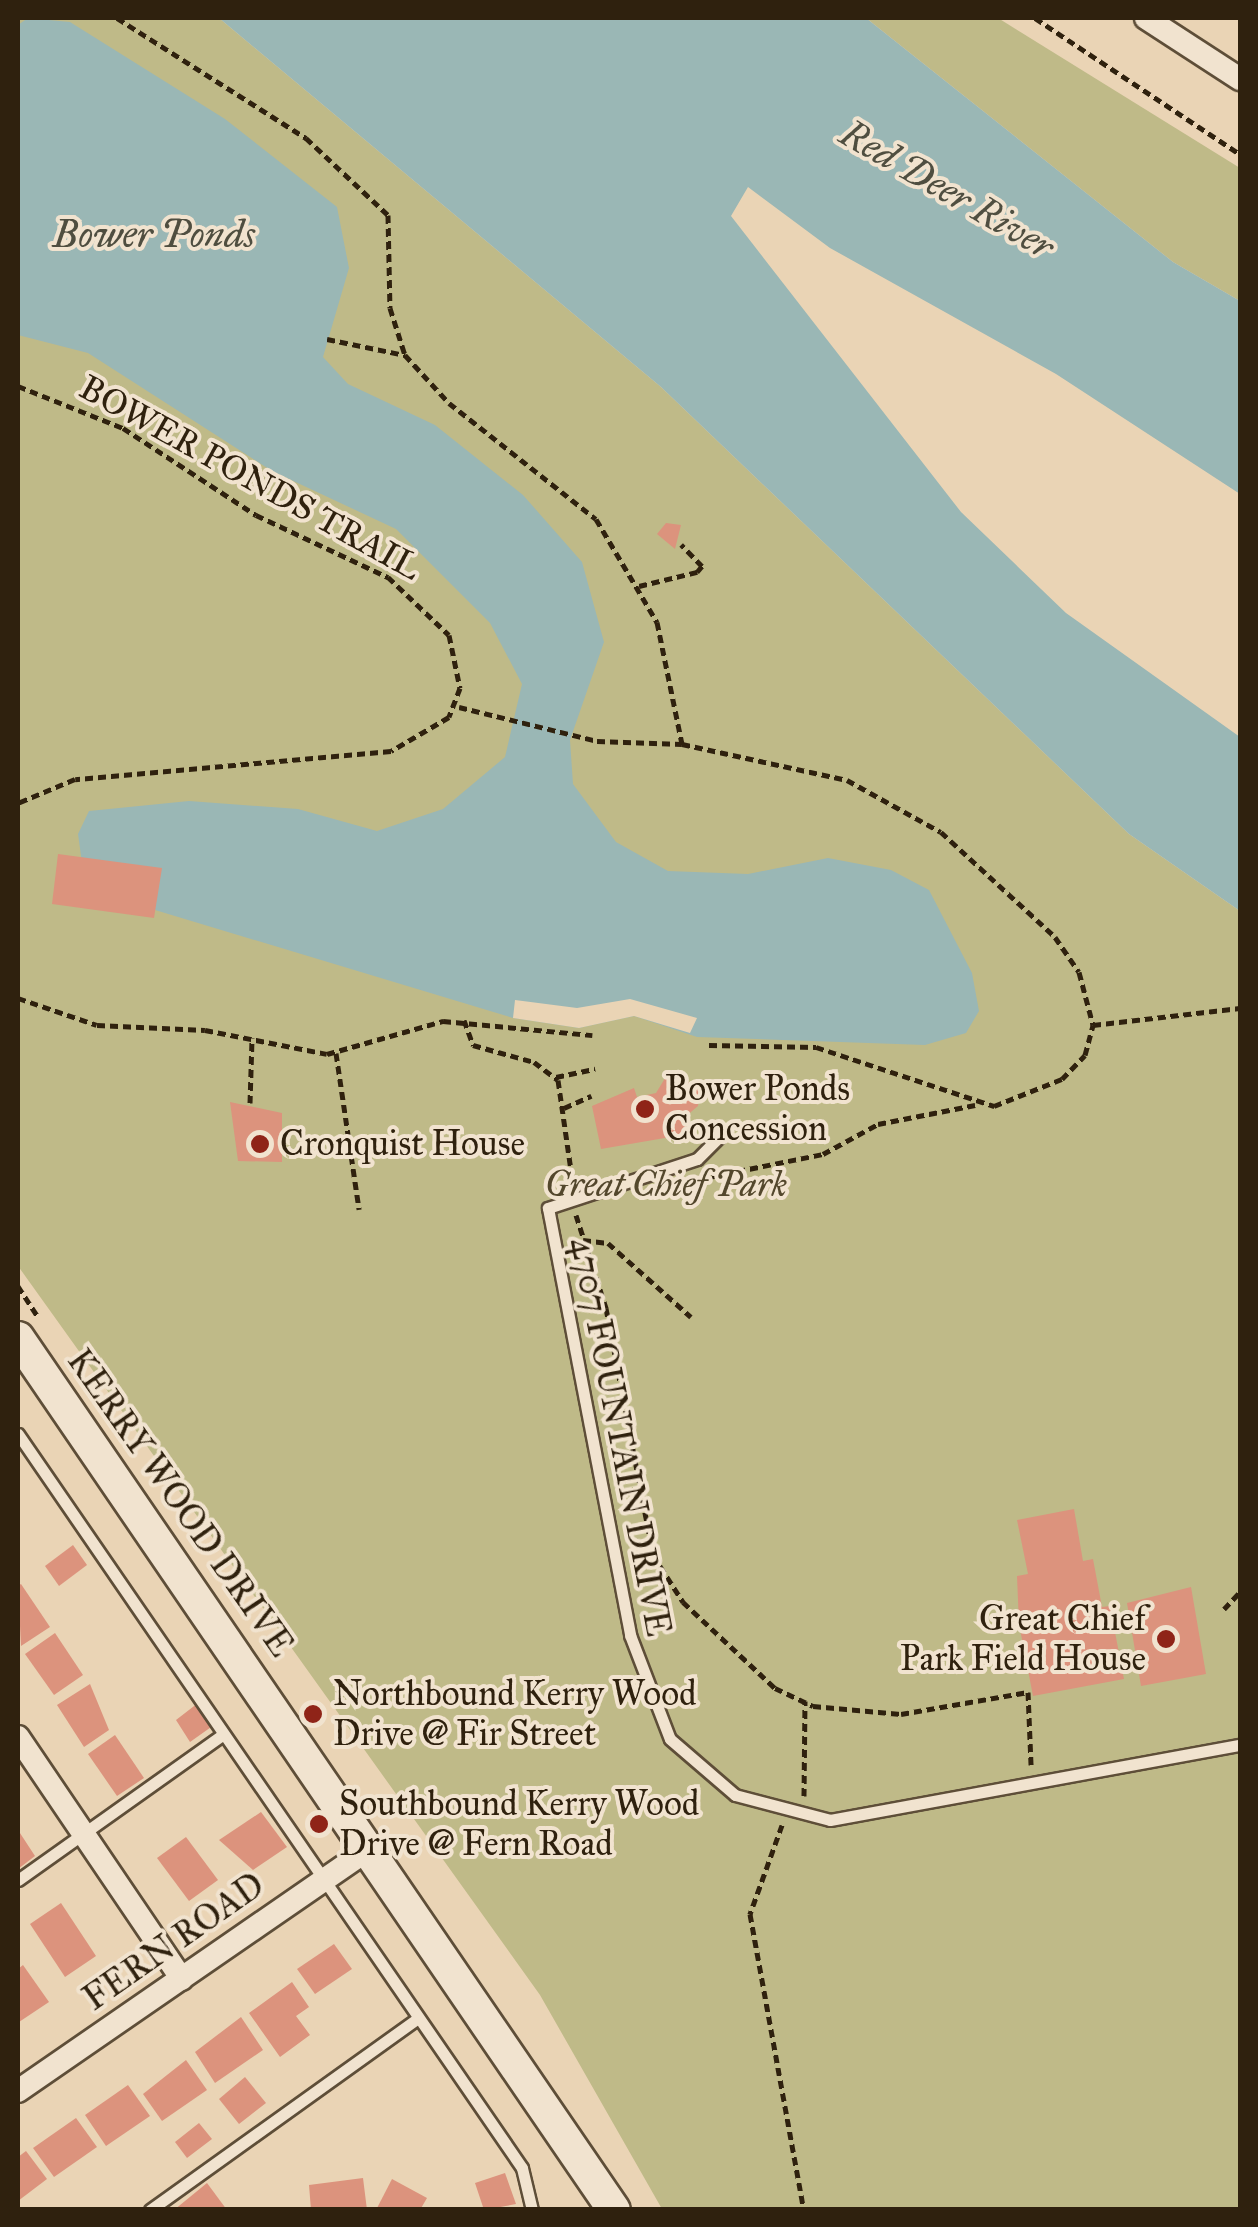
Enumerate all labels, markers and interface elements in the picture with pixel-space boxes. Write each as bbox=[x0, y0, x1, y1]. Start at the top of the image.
water label: Red Deer River bbox=[832, 110, 1062, 270]
water label: Bower Ponds bbox=[53, 212, 255, 258]
street label: BOWER PONDS TRAIL bbox=[72, 367, 428, 589]
place label: Bower Ponds Concession bbox=[665, 1068, 850, 1150]
marker: Bower Ponds Concession bbox=[634, 1098, 656, 1120]
place label: Cronquist House bbox=[280, 1123, 525, 1165]
marker: Cronquist House bbox=[249, 1133, 271, 1155]
park label: Great Chief Park bbox=[545, 1164, 787, 1206]
street label: 4707 FOUNTAIN DRIVE bbox=[561, 1234, 679, 1640]
street label: KERRY WOOD DRIVE bbox=[58, 1341, 302, 1665]
place label: Great Chief Park Field House bbox=[900, 1598, 1146, 1680]
marker: Great Chief Park Field House bbox=[1155, 1628, 1177, 1650]
place label: Northbound Kerry Wood Drive @ Fir Street bbox=[333, 1673, 697, 1755]
marker: Northbound Kerry Wood Drive @ Fir Street bbox=[302, 1703, 324, 1725]
place label: Southbound Kerry Wood Drive @ Fern Road bbox=[339, 1783, 699, 1865]
marker: Southbound Kerry Wood Drive @ Fern Road bbox=[308, 1813, 330, 1835]
street label: FERN ROAD bbox=[75, 1864, 273, 2020]

